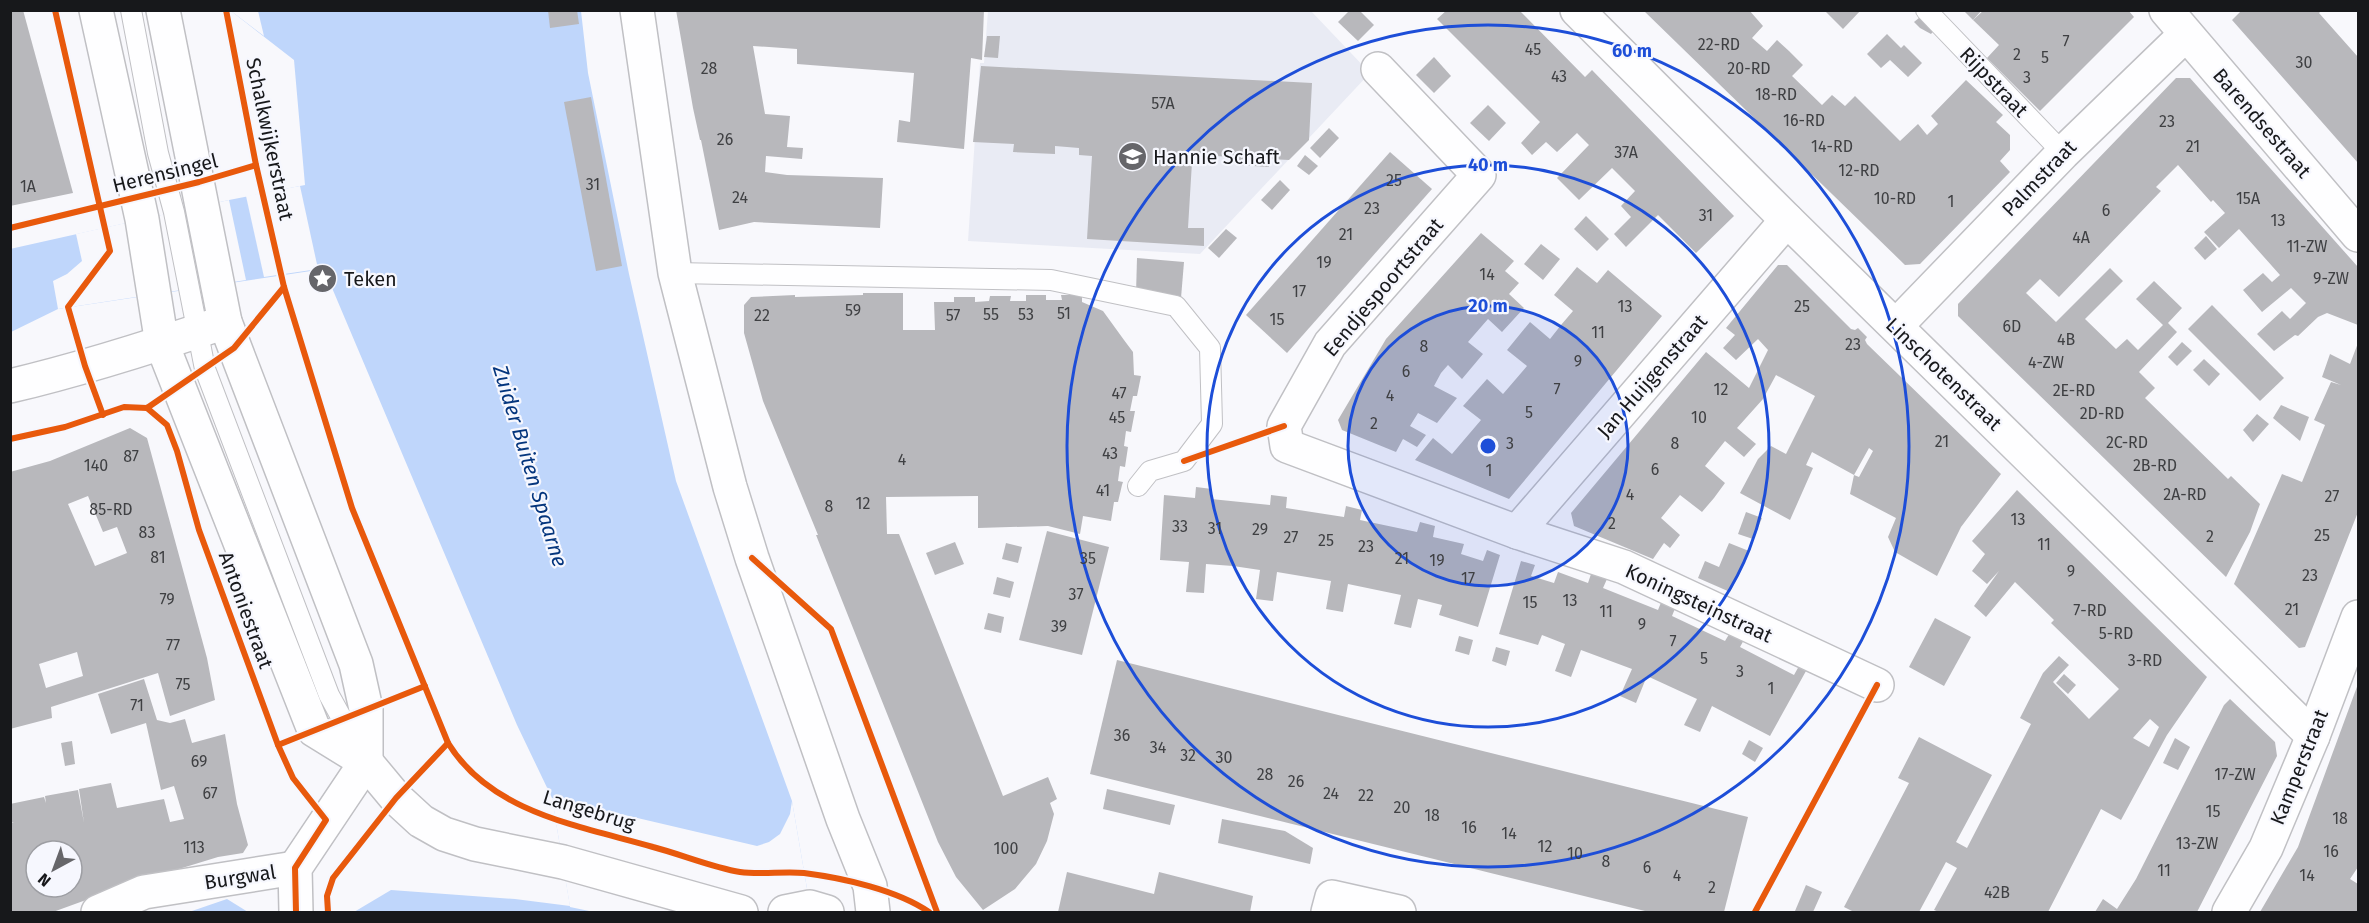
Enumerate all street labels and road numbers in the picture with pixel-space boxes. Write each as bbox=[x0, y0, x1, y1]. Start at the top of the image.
street label: Rijpstraat bbox=[1955, 42, 2034, 122]
street label: Schalkwijkerstraat bbox=[241, 56, 299, 223]
street label: Barendsestraat bbox=[2208, 63, 2317, 183]
street label: Palmstraat bbox=[1997, 134, 2082, 221]
street label: Herensingel bbox=[110, 148, 220, 198]
street label: Eendjespoortstraat bbox=[1318, 212, 1448, 361]
street label: Jan Huijgenstraat bbox=[1592, 309, 1713, 443]
street label: Linschotenstraat bbox=[1881, 313, 2007, 436]
street label: Antoniestraat bbox=[214, 548, 278, 672]
street label: Koningsteinstraat bbox=[1622, 558, 1777, 648]
street label: Kamperstraat bbox=[2265, 705, 2333, 828]
street label: Langebrug bbox=[540, 785, 638, 836]
street label: Burgwal bbox=[202, 859, 278, 895]

